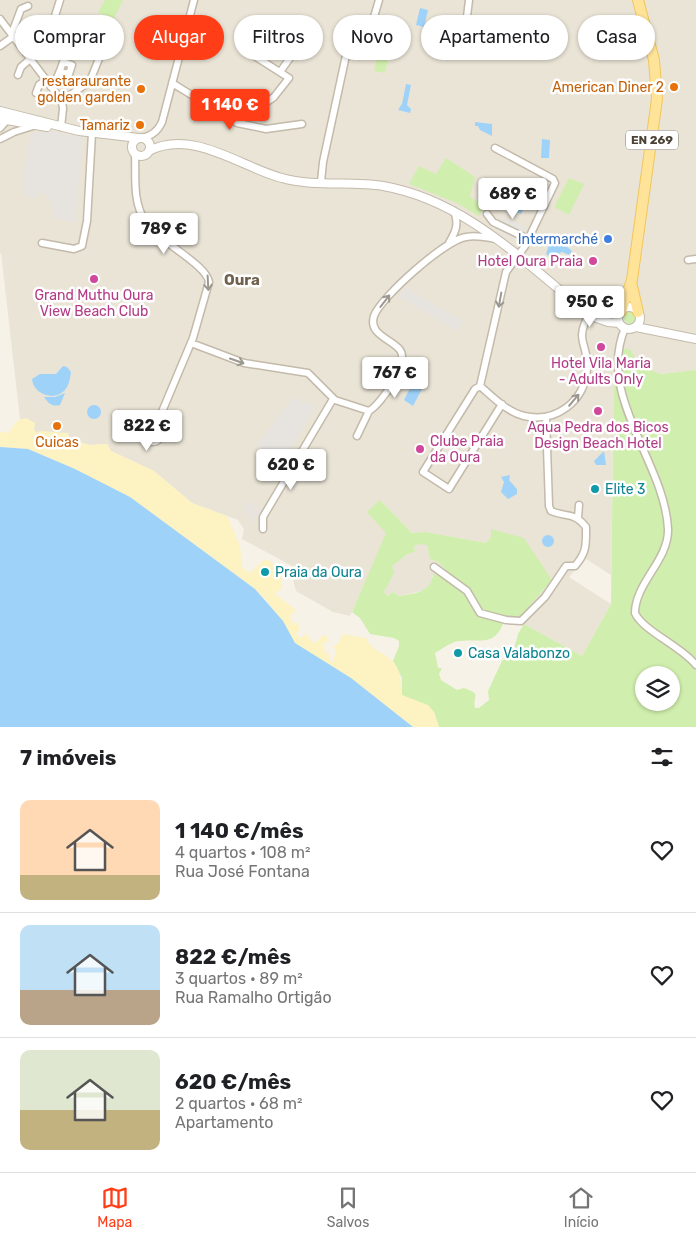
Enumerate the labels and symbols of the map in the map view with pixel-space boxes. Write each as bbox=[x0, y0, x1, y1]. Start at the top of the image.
place label: restaraurante golden garden bbox=[37, 73, 131, 106]
place label: American Diner 2 bbox=[552, 79, 664, 96]
marker: American Diner 2 bbox=[668, 81, 680, 93]
marker: restaraurante golden garden bbox=[135, 83, 147, 95]
pin: 1 140 € bbox=[184, 88, 276, 131]
place label: Tamariz bbox=[79, 117, 130, 134]
marker: Tamariz bbox=[134, 119, 146, 131]
road number: EN 269 bbox=[626, 130, 678, 150]
pin: 689 € bbox=[478, 178, 548, 220]
pin: 789 € bbox=[129, 212, 199, 255]
place label: Intermarché bbox=[518, 231, 598, 248]
marker: Intermarché bbox=[602, 233, 614, 245]
place label: Hotel Oura Praia bbox=[478, 253, 583, 270]
marker: Hotel Oura Praia bbox=[587, 255, 599, 267]
district label: Oura bbox=[224, 271, 260, 289]
marker: Grand Muthu Oura View Beach Club bbox=[88, 273, 100, 285]
one-way arrow bbox=[203, 275, 212, 291]
pin: 950 € bbox=[555, 286, 625, 328]
place label: Grand Muthu Oura View Beach Club bbox=[35, 287, 153, 320]
one-way arrow bbox=[495, 292, 505, 308]
one-way arrow bbox=[380, 295, 391, 308]
marker: Hotel Vila Maria - Adults Only bbox=[595, 341, 607, 353]
place label: Hotel Vila Maria - Adults Only bbox=[551, 355, 651, 388]
pin: 767 € bbox=[360, 356, 430, 399]
one-way arrow bbox=[228, 357, 244, 366]
one-way arrow bbox=[569, 394, 580, 407]
marker: Aqua Pedra dos Bicos Design Beach Hotel bbox=[592, 405, 604, 417]
pin: 822 € bbox=[112, 410, 182, 452]
place label: Aqua Pedra dos Bicos Design Beach Hotel bbox=[527, 419, 669, 452]
marker: Cuicas bbox=[51, 420, 63, 432]
place label: Clube Praia da Oura bbox=[430, 433, 504, 466]
place label: Cuicas bbox=[35, 434, 79, 451]
marker: Clube Praia da Oura bbox=[414, 443, 426, 455]
pin: 620 € bbox=[256, 448, 326, 491]
place label: Elite 3 bbox=[605, 481, 645, 498]
marker: Elite 3 bbox=[589, 483, 601, 495]
place label: Praia da Oura bbox=[275, 564, 362, 581]
marker: Praia da Oura bbox=[259, 566, 271, 578]
place label: Casa Valabonzo bbox=[468, 645, 570, 662]
marker: Casa Valabonzo bbox=[452, 647, 464, 659]

